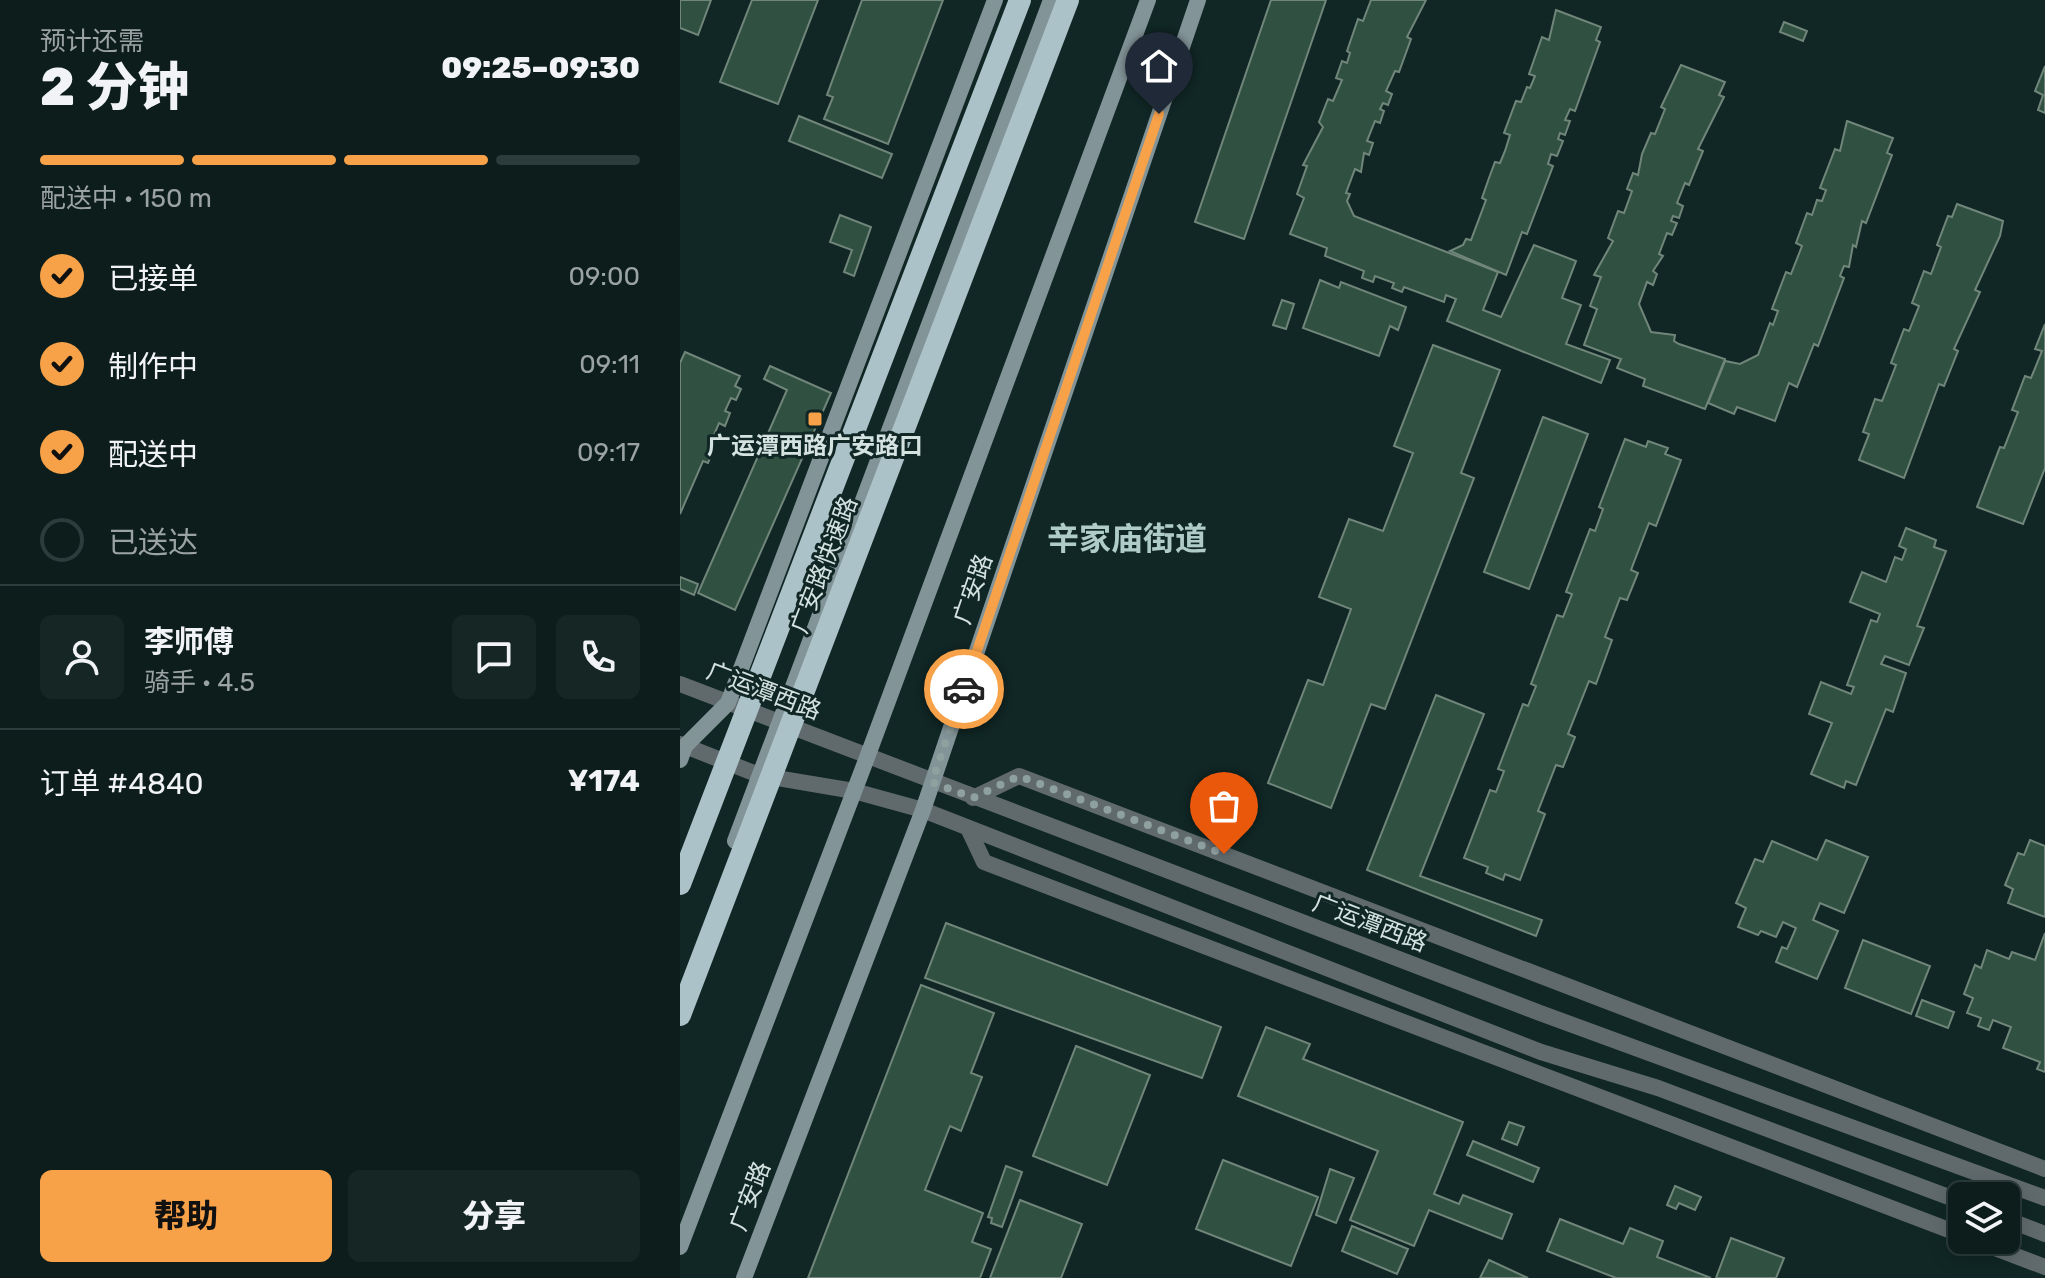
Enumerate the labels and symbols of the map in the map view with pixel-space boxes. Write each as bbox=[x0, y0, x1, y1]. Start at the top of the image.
pin bbox=[1125, 32, 1193, 114]
marker: 广运潭西路广安路口 bbox=[806, 410, 824, 428]
place label: 广运潭西路广安路口 bbox=[707, 432, 923, 460]
street label: 广安路快速路 bbox=[785, 493, 863, 637]
district label: 辛家庙街道 bbox=[1047, 520, 1207, 558]
street label: 广安路 bbox=[948, 550, 998, 628]
courier bbox=[924, 649, 1004, 729]
street label: 广运潭西路 bbox=[703, 656, 825, 726]
pin bbox=[1190, 772, 1258, 854]
street label: 广运潭西路 bbox=[1309, 888, 1431, 958]
street label: 广安路 bbox=[724, 1157, 776, 1235]

